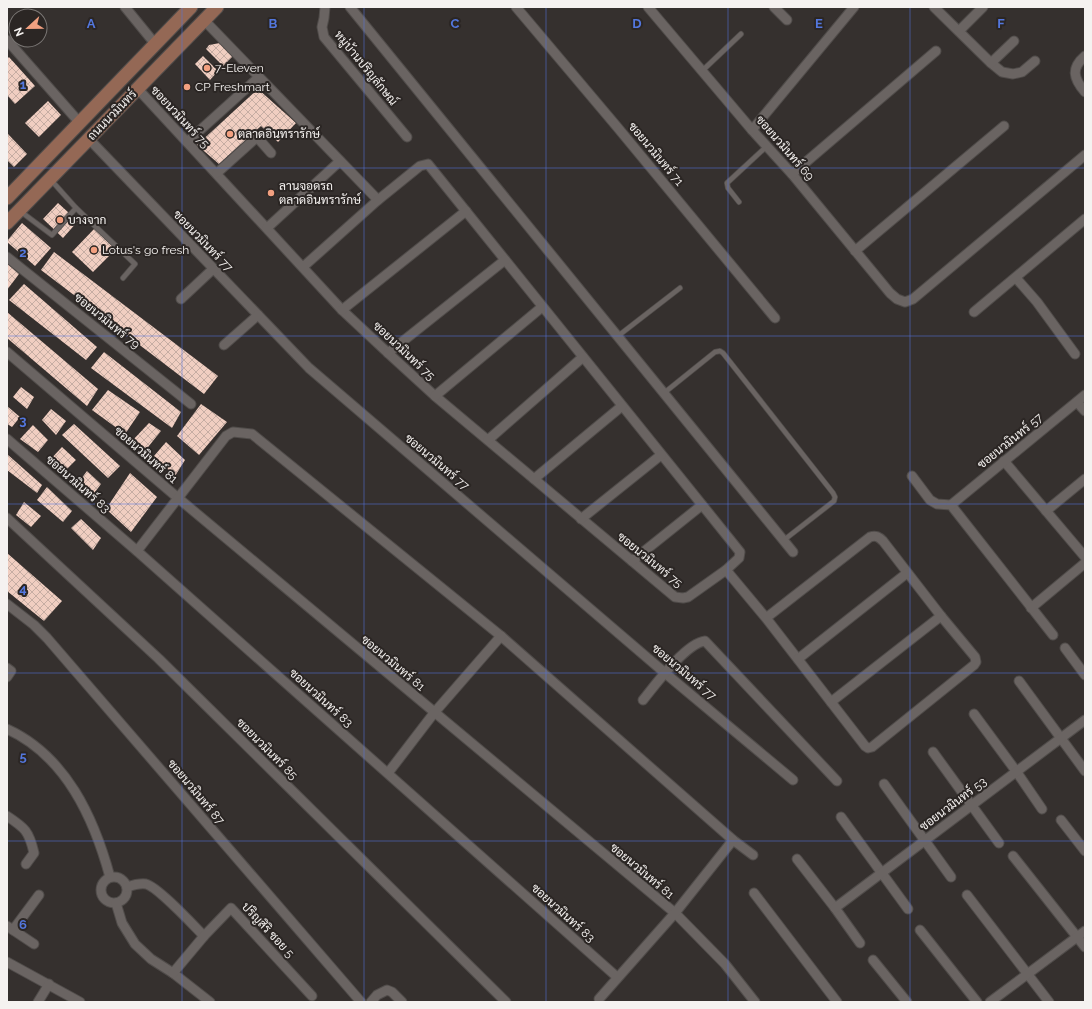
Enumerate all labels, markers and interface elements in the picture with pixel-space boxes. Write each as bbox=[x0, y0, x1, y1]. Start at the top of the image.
north arrow bbox=[8, 8, 48, 48]
text: A bbox=[87, 16, 96, 31]
text: B bbox=[269, 16, 278, 31]
text: C bbox=[451, 16, 460, 31]
text: D bbox=[632, 16, 642, 31]
text: E bbox=[815, 16, 823, 31]
text: F bbox=[997, 16, 1005, 31]
text: N bbox=[12, 25, 27, 38]
street label: หมู่บ้านปริญลักษณ์ bbox=[331, 27, 401, 109]
place label: 7-Eleven bbox=[215, 61, 264, 75]
marker: 7-Eleven bbox=[202, 63, 212, 73]
text: 1 bbox=[20, 77, 27, 92]
place label: CP Freshmart bbox=[195, 80, 270, 94]
street label: ซอยนวมินทร์ 75 bbox=[148, 82, 213, 151]
marker: CP Freshmart bbox=[182, 82, 192, 92]
street label: ถนนนวมินทร์ bbox=[84, 86, 140, 143]
street label: ซอยนวมินทร์ 69 bbox=[753, 112, 818, 183]
street label: ซอยนวมินทร์ 71 bbox=[625, 119, 687, 189]
place label: ตลาดอินทรารักษ์ bbox=[238, 126, 321, 141]
marker: ตลาดอินทรารักษ์ bbox=[225, 129, 235, 139]
place label: ลานจอดรถ ตลาดอินทรารักษ์ bbox=[279, 179, 362, 207]
marker: ลานจอดรถ ตลาดอินทรารักษ์ bbox=[266, 188, 276, 198]
street label: ซอยนวมินทร์ 77 bbox=[170, 207, 237, 275]
place label: บางจาก bbox=[68, 213, 107, 227]
marker: บางจาก bbox=[55, 215, 65, 225]
place label: Lotus's go fresh bbox=[102, 243, 189, 257]
text: 2 bbox=[19, 245, 27, 260]
marker: Lotus's go fresh bbox=[89, 245, 99, 255]
street label: ซอยนวมินทร์ 79 bbox=[71, 290, 143, 352]
street label: ซอยนวมินทร์ 75 bbox=[370, 318, 439, 384]
street label: ซอยนวมินทร์ 57 bbox=[974, 409, 1046, 472]
text: 3 bbox=[19, 413, 27, 428]
street label: ซอยนวมินทร์ 81 bbox=[112, 423, 181, 486]
street label: ซอยนวมินทร์ 77 bbox=[402, 430, 473, 493]
street label: ซอยนวมินทร์ 83 bbox=[43, 452, 114, 516]
street label: ซอยนวมินทร์ 75 bbox=[615, 529, 686, 591]
text: 4 bbox=[19, 581, 27, 596]
street label: ซอยนวมินทร์ 81 bbox=[358, 631, 428, 694]
street label: ซอยนวมินทร์ 77 bbox=[649, 640, 720, 703]
street label: ซอยนวมินทร์ 83 bbox=[286, 665, 356, 730]
street label: ซอยนวมินทร์ 85 bbox=[234, 715, 301, 783]
text: 5 bbox=[19, 749, 27, 764]
street label: ซอยนวมินทร์ 87 bbox=[165, 756, 228, 828]
street label: ซอยนวมินทร์ 53 bbox=[916, 774, 989, 834]
street label: ซอยนวมินทร์ 81 bbox=[607, 839, 677, 902]
street label: ซอยนวมินทร์ 83 bbox=[528, 880, 598, 945]
street label: ปริญสิริ ซอย 5 bbox=[239, 899, 297, 961]
text: 6 bbox=[19, 917, 27, 932]

